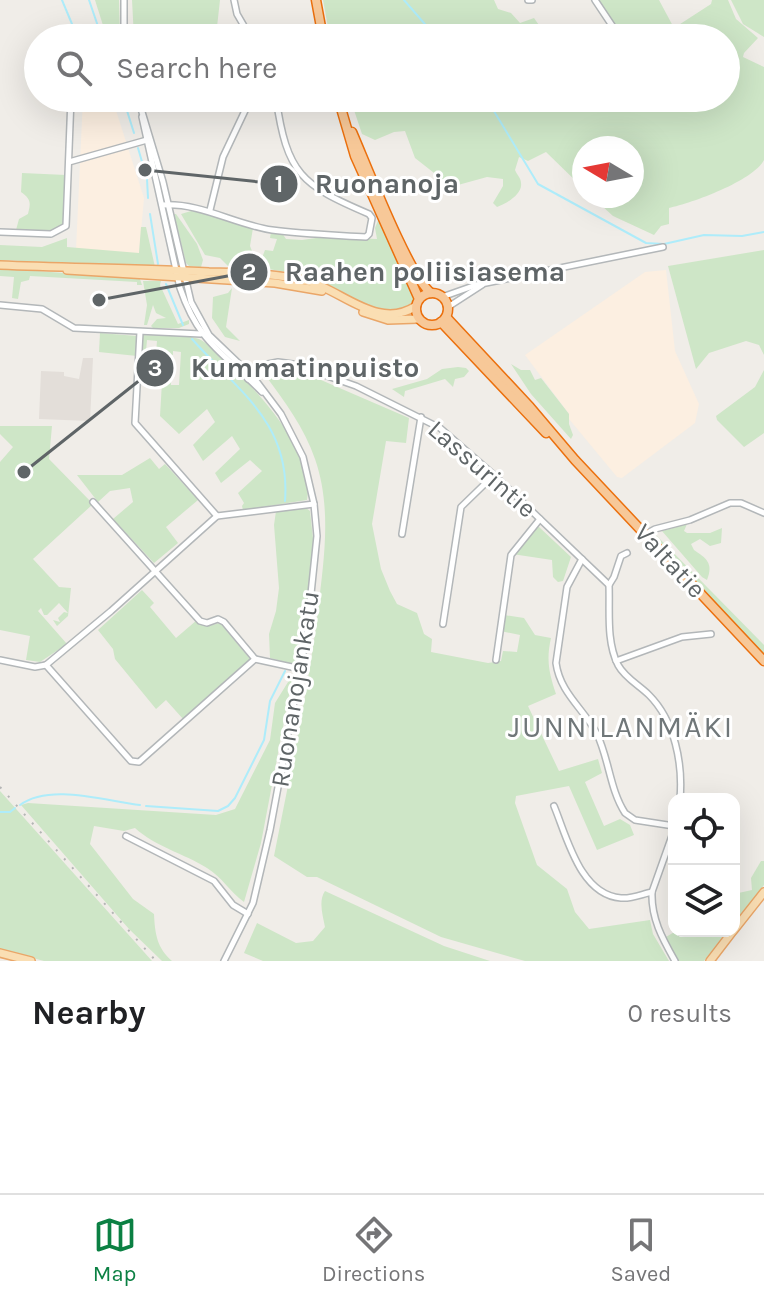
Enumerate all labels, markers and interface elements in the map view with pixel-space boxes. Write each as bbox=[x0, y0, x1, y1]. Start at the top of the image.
search box bbox=[24, 24, 740, 112]
icon: search bbox=[52, 46, 96, 90]
text: Search here bbox=[116, 50, 277, 86]
north arrow bbox=[572, 136, 644, 208]
callout: Ruonanoja bbox=[259, 158, 476, 210]
text: Ruonanoja bbox=[315, 167, 459, 200]
text: 1 bbox=[275, 170, 283, 198]
callout: Raahen poliisiasema bbox=[229, 246, 582, 298]
text: Raahen poliisiasema bbox=[285, 255, 565, 288]
text: 2 bbox=[242, 258, 256, 286]
callout: Kummatinpuisto bbox=[135, 342, 435, 394]
text: Kummatinpuisto bbox=[191, 351, 419, 384]
text: 3 bbox=[148, 354, 162, 382]
street label: Lassurintie bbox=[422, 414, 542, 524]
street label: Valtatie bbox=[628, 517, 712, 605]
street label: Ruonanojankatu bbox=[264, 589, 326, 789]
district label: JUNNILANMÄKI bbox=[508, 709, 734, 745]
map controls bbox=[668, 793, 740, 937]
button: locate bbox=[668, 793, 740, 865]
button: layers bbox=[668, 865, 740, 937]
text: Nearby bbox=[32, 993, 146, 1033]
text: 0 results bbox=[628, 998, 732, 1029]
tab: Map bbox=[93, 1213, 137, 1287]
tab: Directions bbox=[322, 1213, 425, 1287]
tab: Saved bbox=[611, 1213, 671, 1287]

